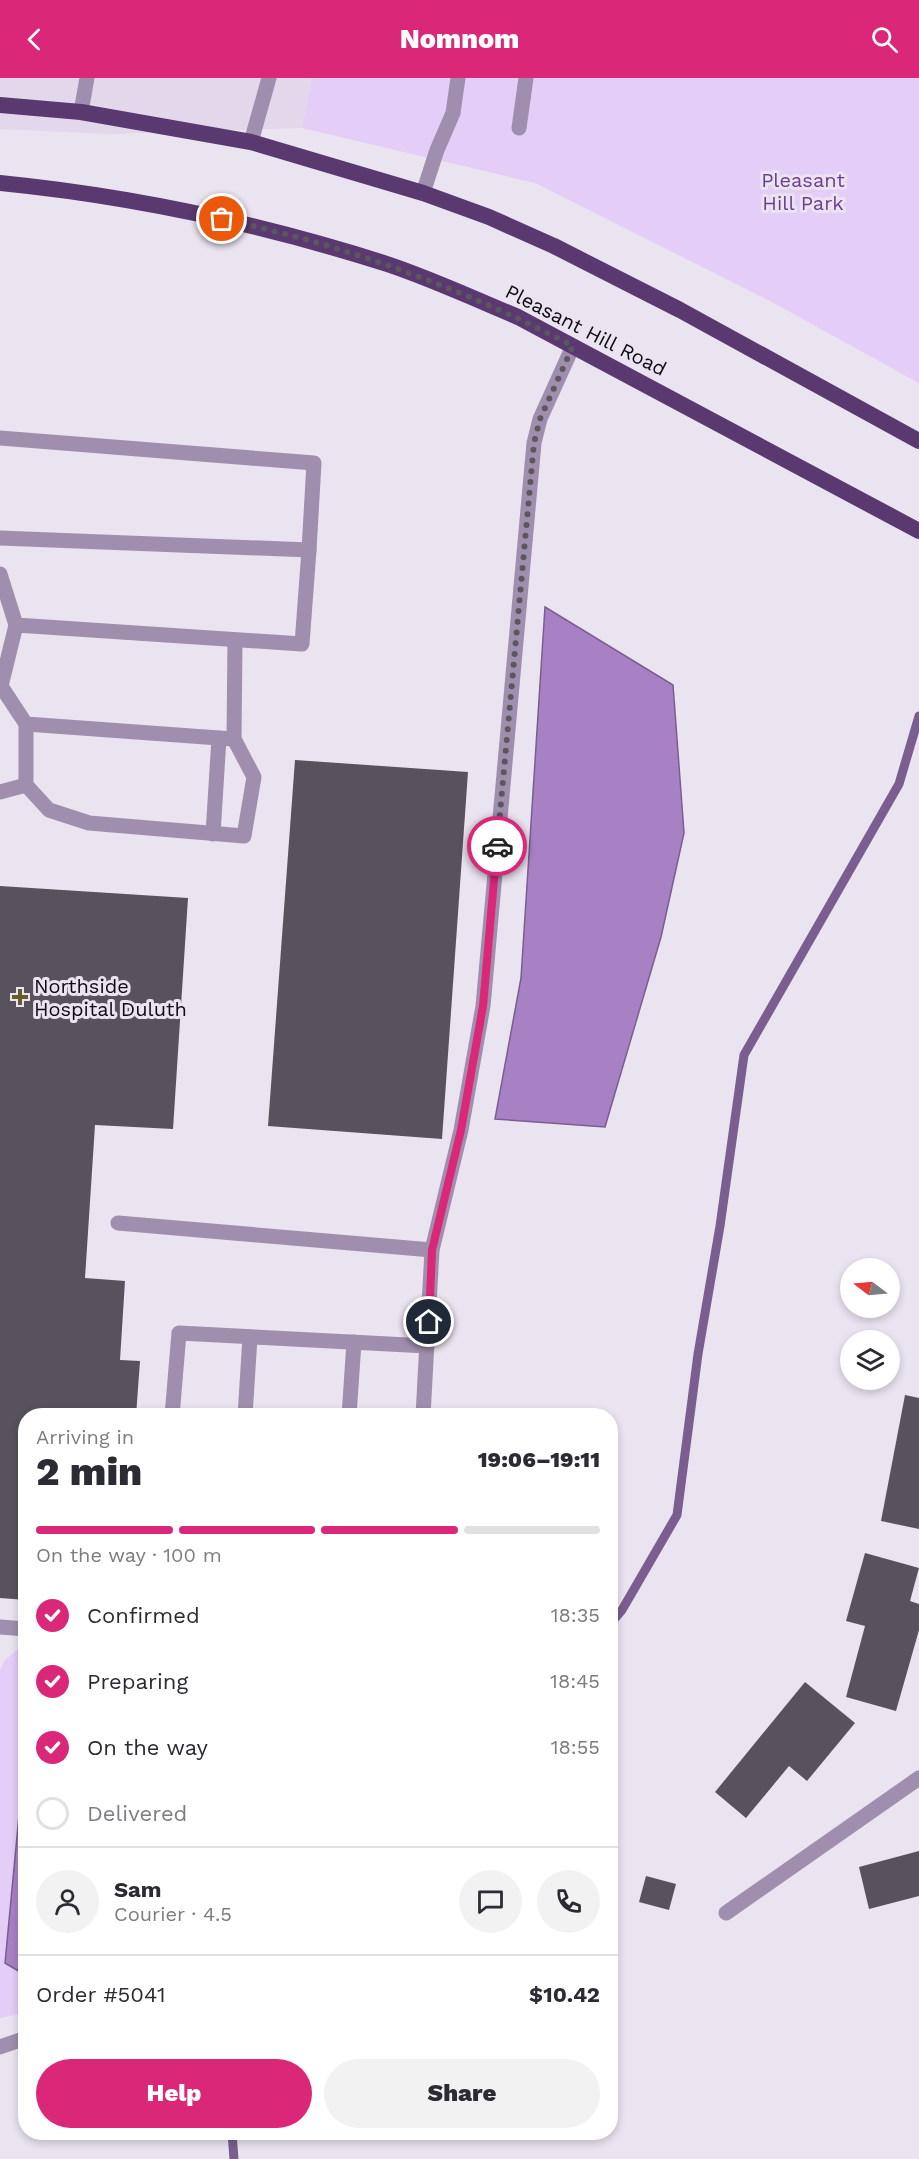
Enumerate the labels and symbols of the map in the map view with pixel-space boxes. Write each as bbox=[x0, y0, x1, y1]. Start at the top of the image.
park label: Pleasant Hill Park bbox=[761, 168, 845, 215]
pin bbox=[196, 193, 247, 244]
street label: Pleasant Hill Road bbox=[501, 279, 671, 381]
courier bbox=[467, 816, 527, 876]
place label: Northside Hospital Duluth bbox=[34, 974, 187, 1021]
marker: Northside Hospital Duluth bbox=[11, 988, 29, 1006]
north arrow bbox=[840, 1258, 900, 1318]
pin bbox=[403, 1296, 454, 1347]

